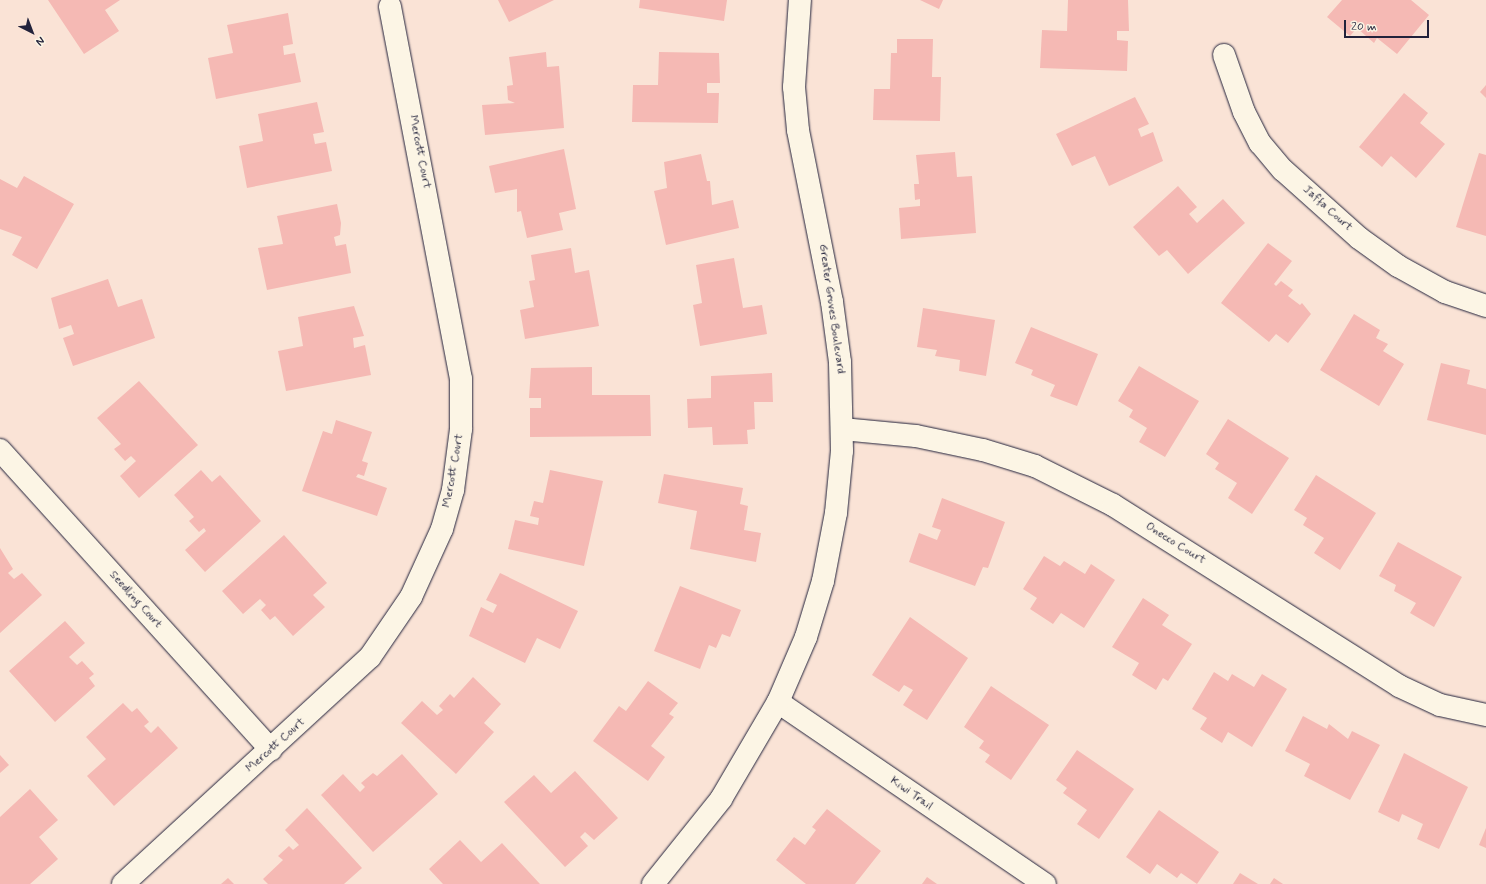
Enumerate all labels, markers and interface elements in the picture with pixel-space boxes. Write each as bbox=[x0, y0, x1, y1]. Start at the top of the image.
north arrow bbox=[12, 12, 52, 52]
scale bar bbox=[1346, 12, 1431, 38]
text: 20 m bbox=[1351, 19, 1377, 35]
text: N bbox=[33, 33, 47, 49]
street label: Mercott Court bbox=[405, 114, 433, 190]
street label: Jaffa Court bbox=[1300, 183, 1354, 235]
street label: Greater Groves Boulevard bbox=[815, 245, 847, 373]
street label: Mercott Court bbox=[440, 433, 468, 509]
street label: Onecco Court bbox=[1143, 520, 1207, 568]
street label: Seedling Court bbox=[105, 567, 165, 633]
street label: Mercott Court bbox=[243, 716, 309, 776]
street label: Kiwi Trail bbox=[888, 775, 934, 813]

